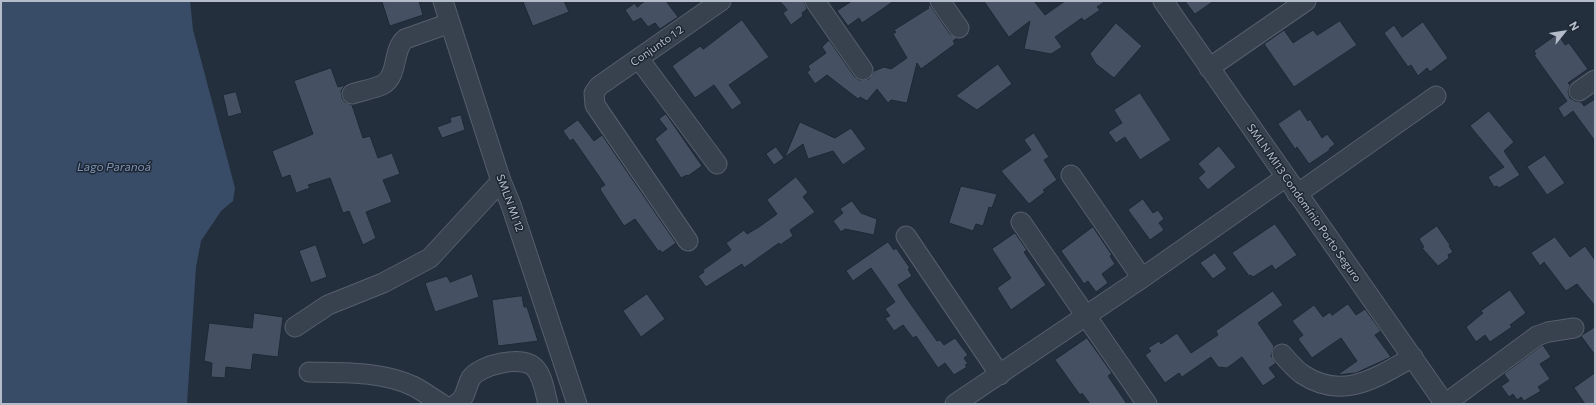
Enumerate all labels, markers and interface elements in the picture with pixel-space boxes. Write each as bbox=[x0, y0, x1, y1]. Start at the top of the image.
north arrow bbox=[1544, 12, 1584, 52]
text: N bbox=[1567, 19, 1583, 33]
street label: Conjunto 1 2 bbox=[628, 23, 686, 69]
street label: SMLN MI13 Condomínio Porto Seguro bbox=[1244, 121, 1364, 285]
water label: Lago Paranoá bbox=[77, 160, 151, 174]
street label: SMLN MI 12 bbox=[494, 172, 526, 234]

